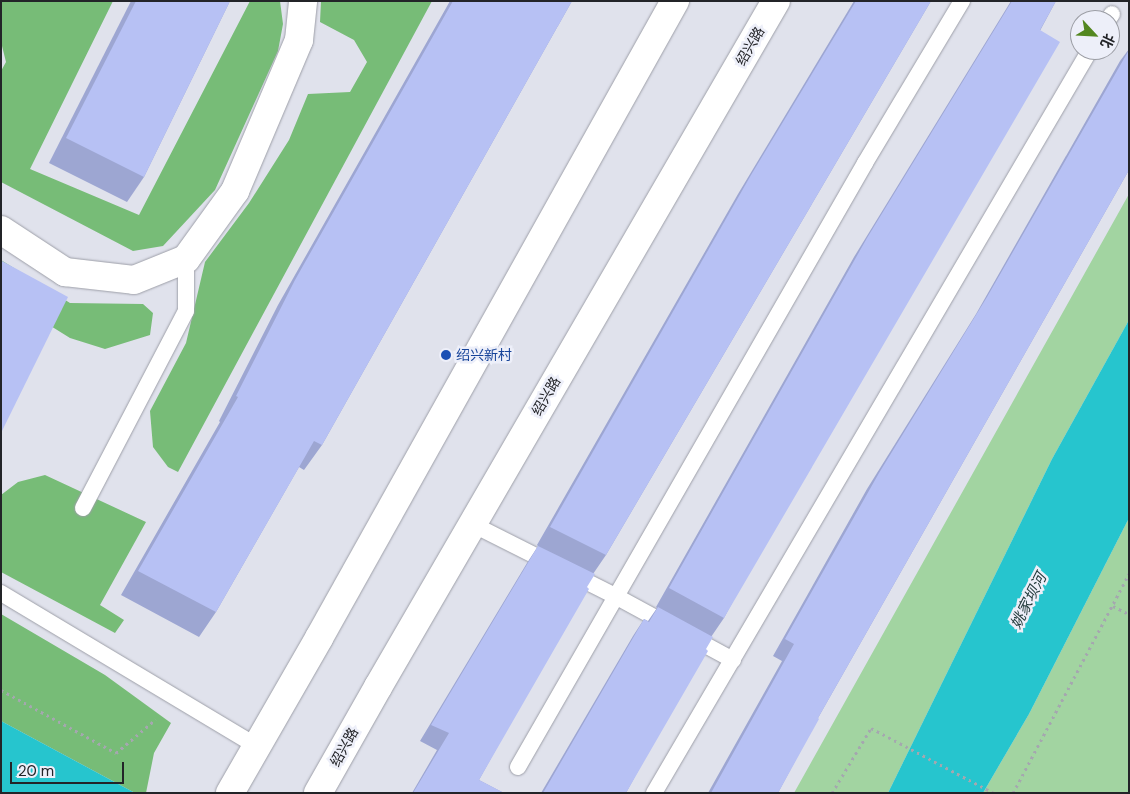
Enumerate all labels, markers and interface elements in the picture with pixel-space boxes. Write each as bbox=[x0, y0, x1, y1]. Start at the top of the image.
north arrow bbox=[1070, 10, 1120, 60]
street label: 绍兴路 bbox=[732, 24, 768, 68]
text: 北 bbox=[1097, 31, 1119, 51]
place label: 绍兴新村 bbox=[456, 347, 512, 363]
marker: 绍兴新村 bbox=[440, 349, 452, 361]
street label: 绍兴路 bbox=[528, 374, 564, 418]
water label: 姚家坝河 bbox=[1007, 570, 1051, 632]
street label: 绍兴路 bbox=[326, 725, 362, 769]
scale bar bbox=[12, 752, 126, 784]
text: 20 m bbox=[18, 761, 54, 781]

